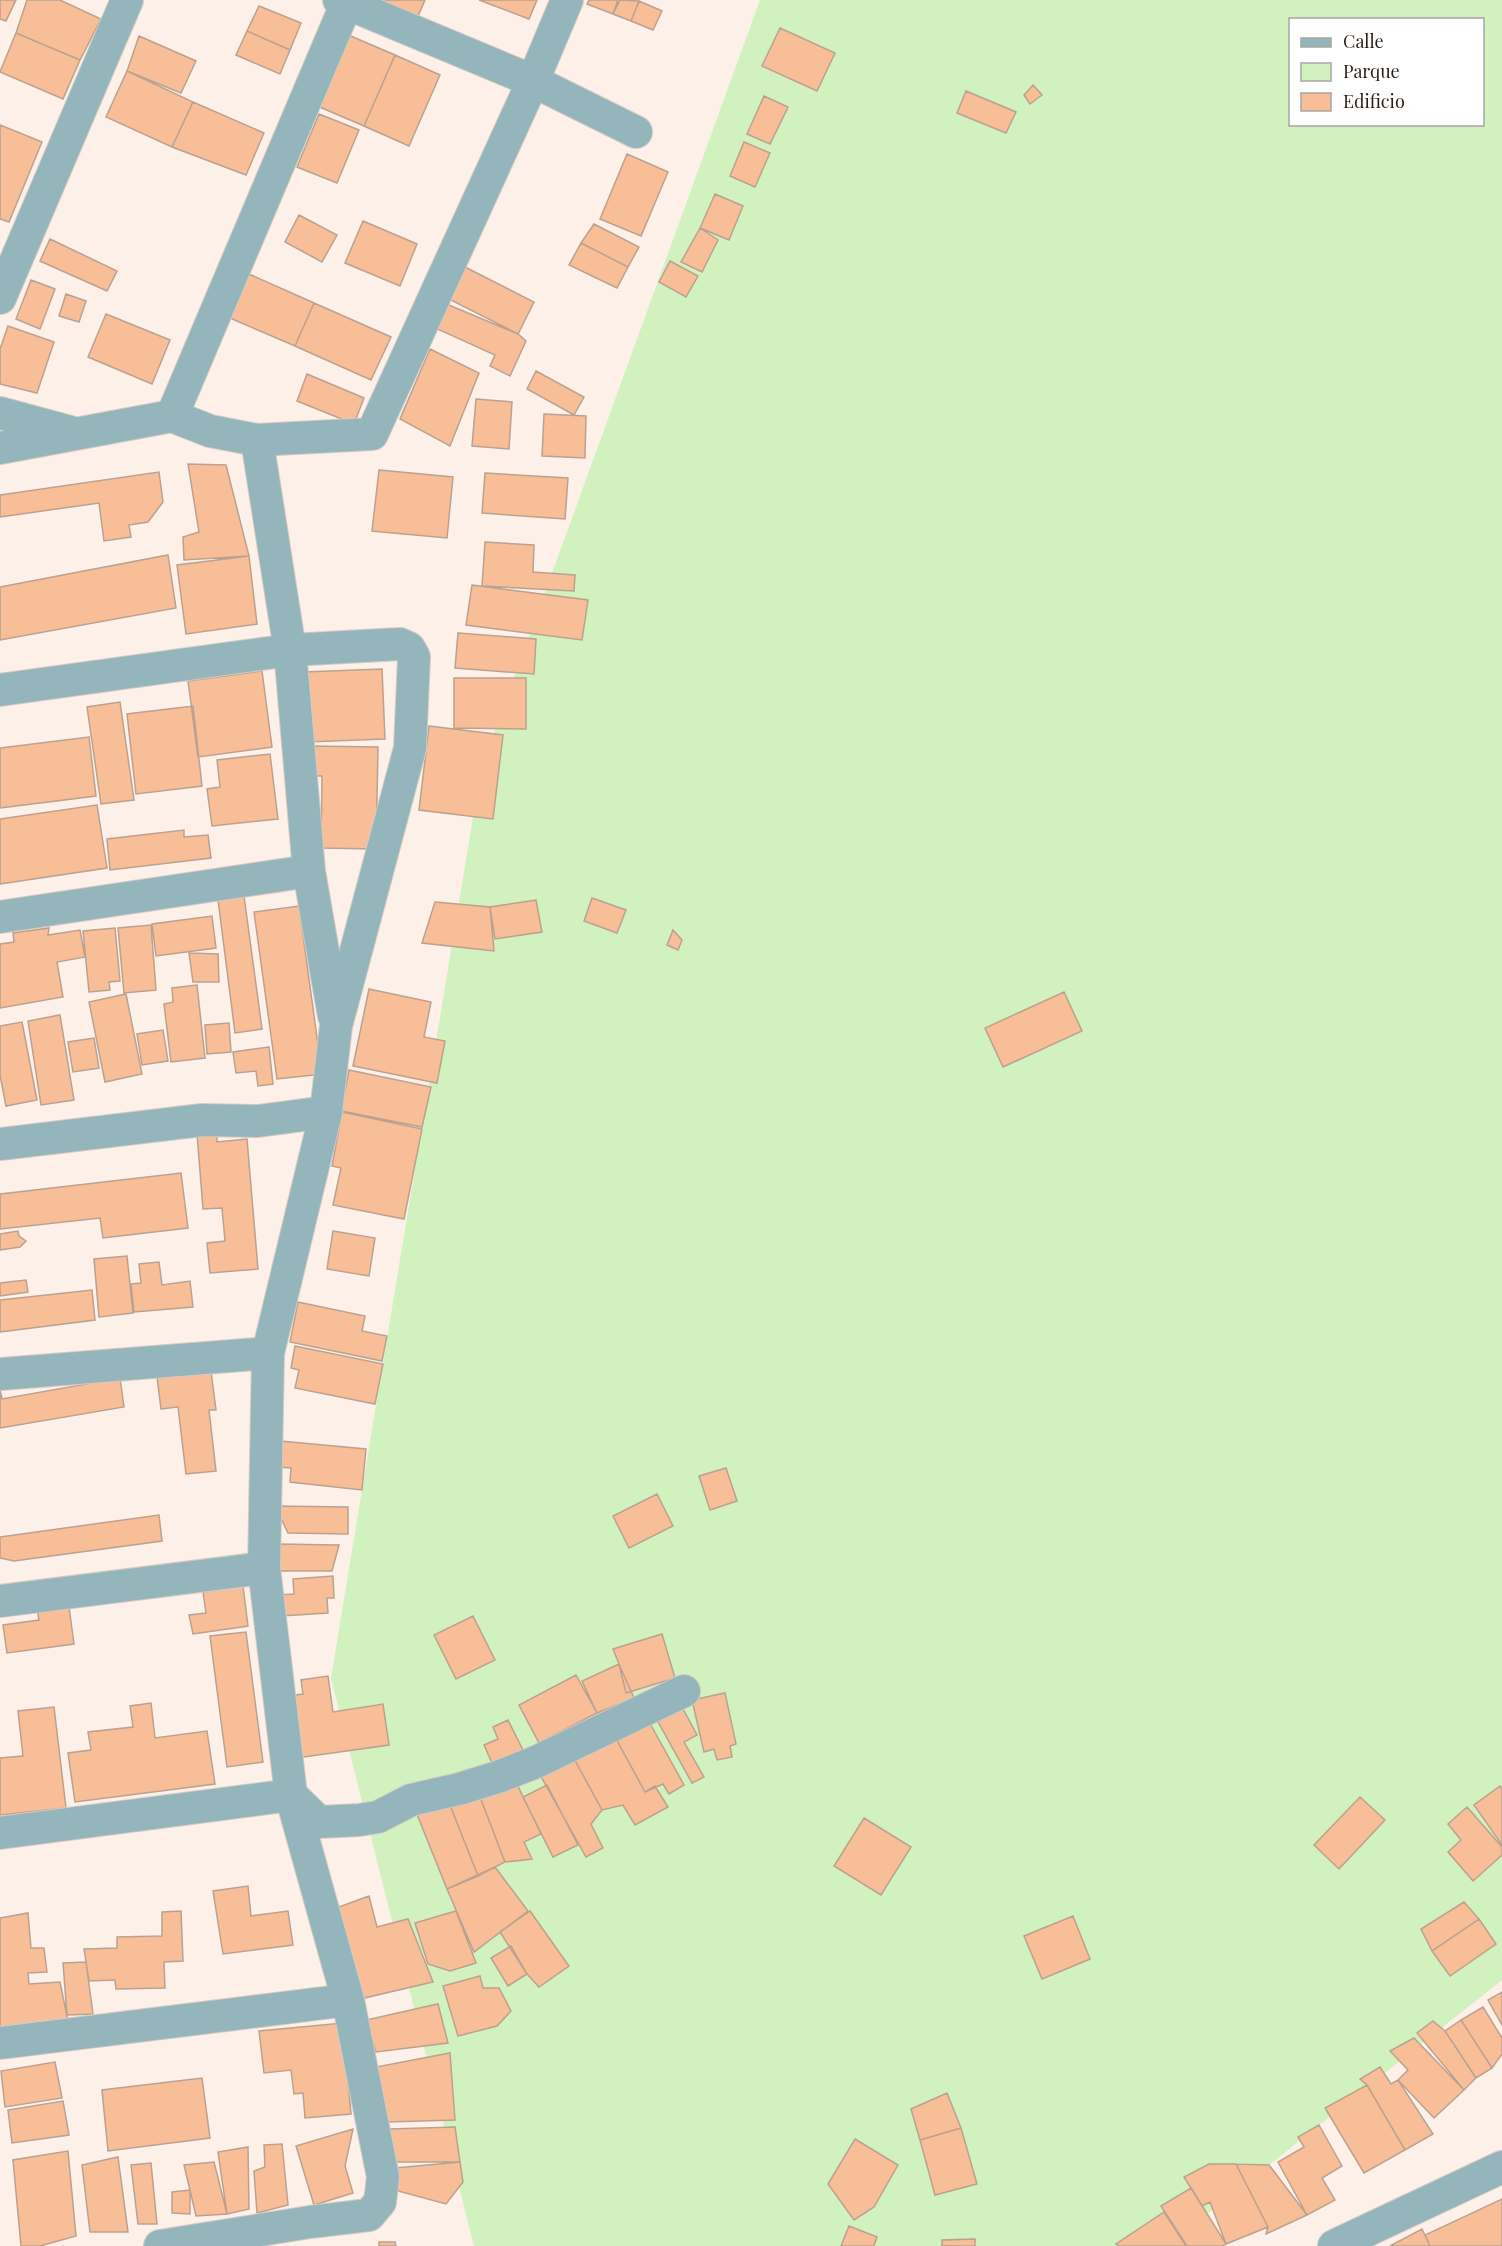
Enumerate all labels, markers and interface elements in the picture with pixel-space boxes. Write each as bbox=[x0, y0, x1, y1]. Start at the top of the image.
legend bbox=[1289, 18, 1484, 126]
text: Calle bbox=[1343, 29, 1384, 53]
text: Parque bbox=[1343, 59, 1400, 83]
text: Edificio bbox=[1343, 89, 1405, 113]

